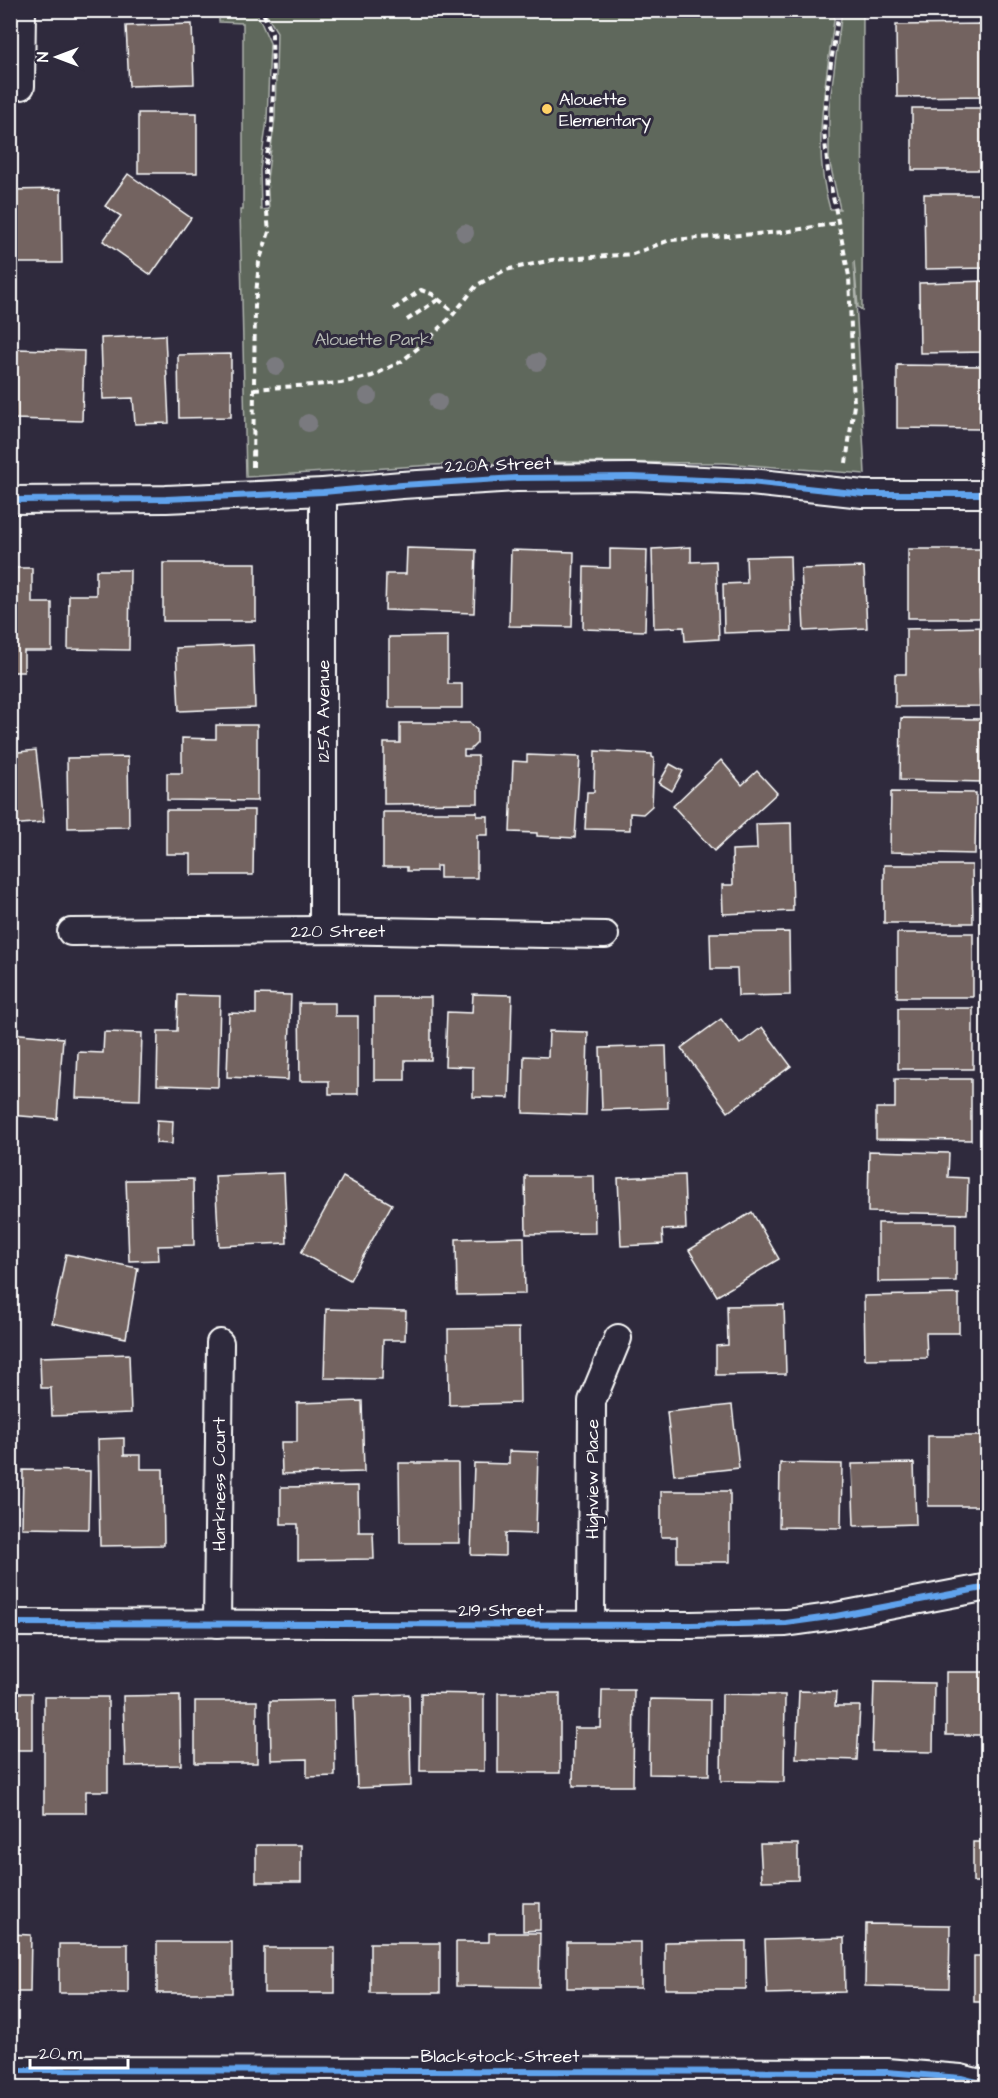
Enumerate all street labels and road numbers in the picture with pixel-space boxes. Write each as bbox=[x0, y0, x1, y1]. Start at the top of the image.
street label: 220A Street bbox=[444, 451, 552, 479]
street label: 125A Avenue bbox=[311, 659, 336, 762]
street label: 220 Street bbox=[291, 919, 386, 944]
street label: Harkness Court bbox=[207, 1416, 232, 1551]
street label: Highview Place bbox=[580, 1419, 606, 1539]
street label: 219 Street bbox=[458, 1598, 545, 1623]
street label: Blackstock Street bbox=[421, 2044, 580, 2069]

